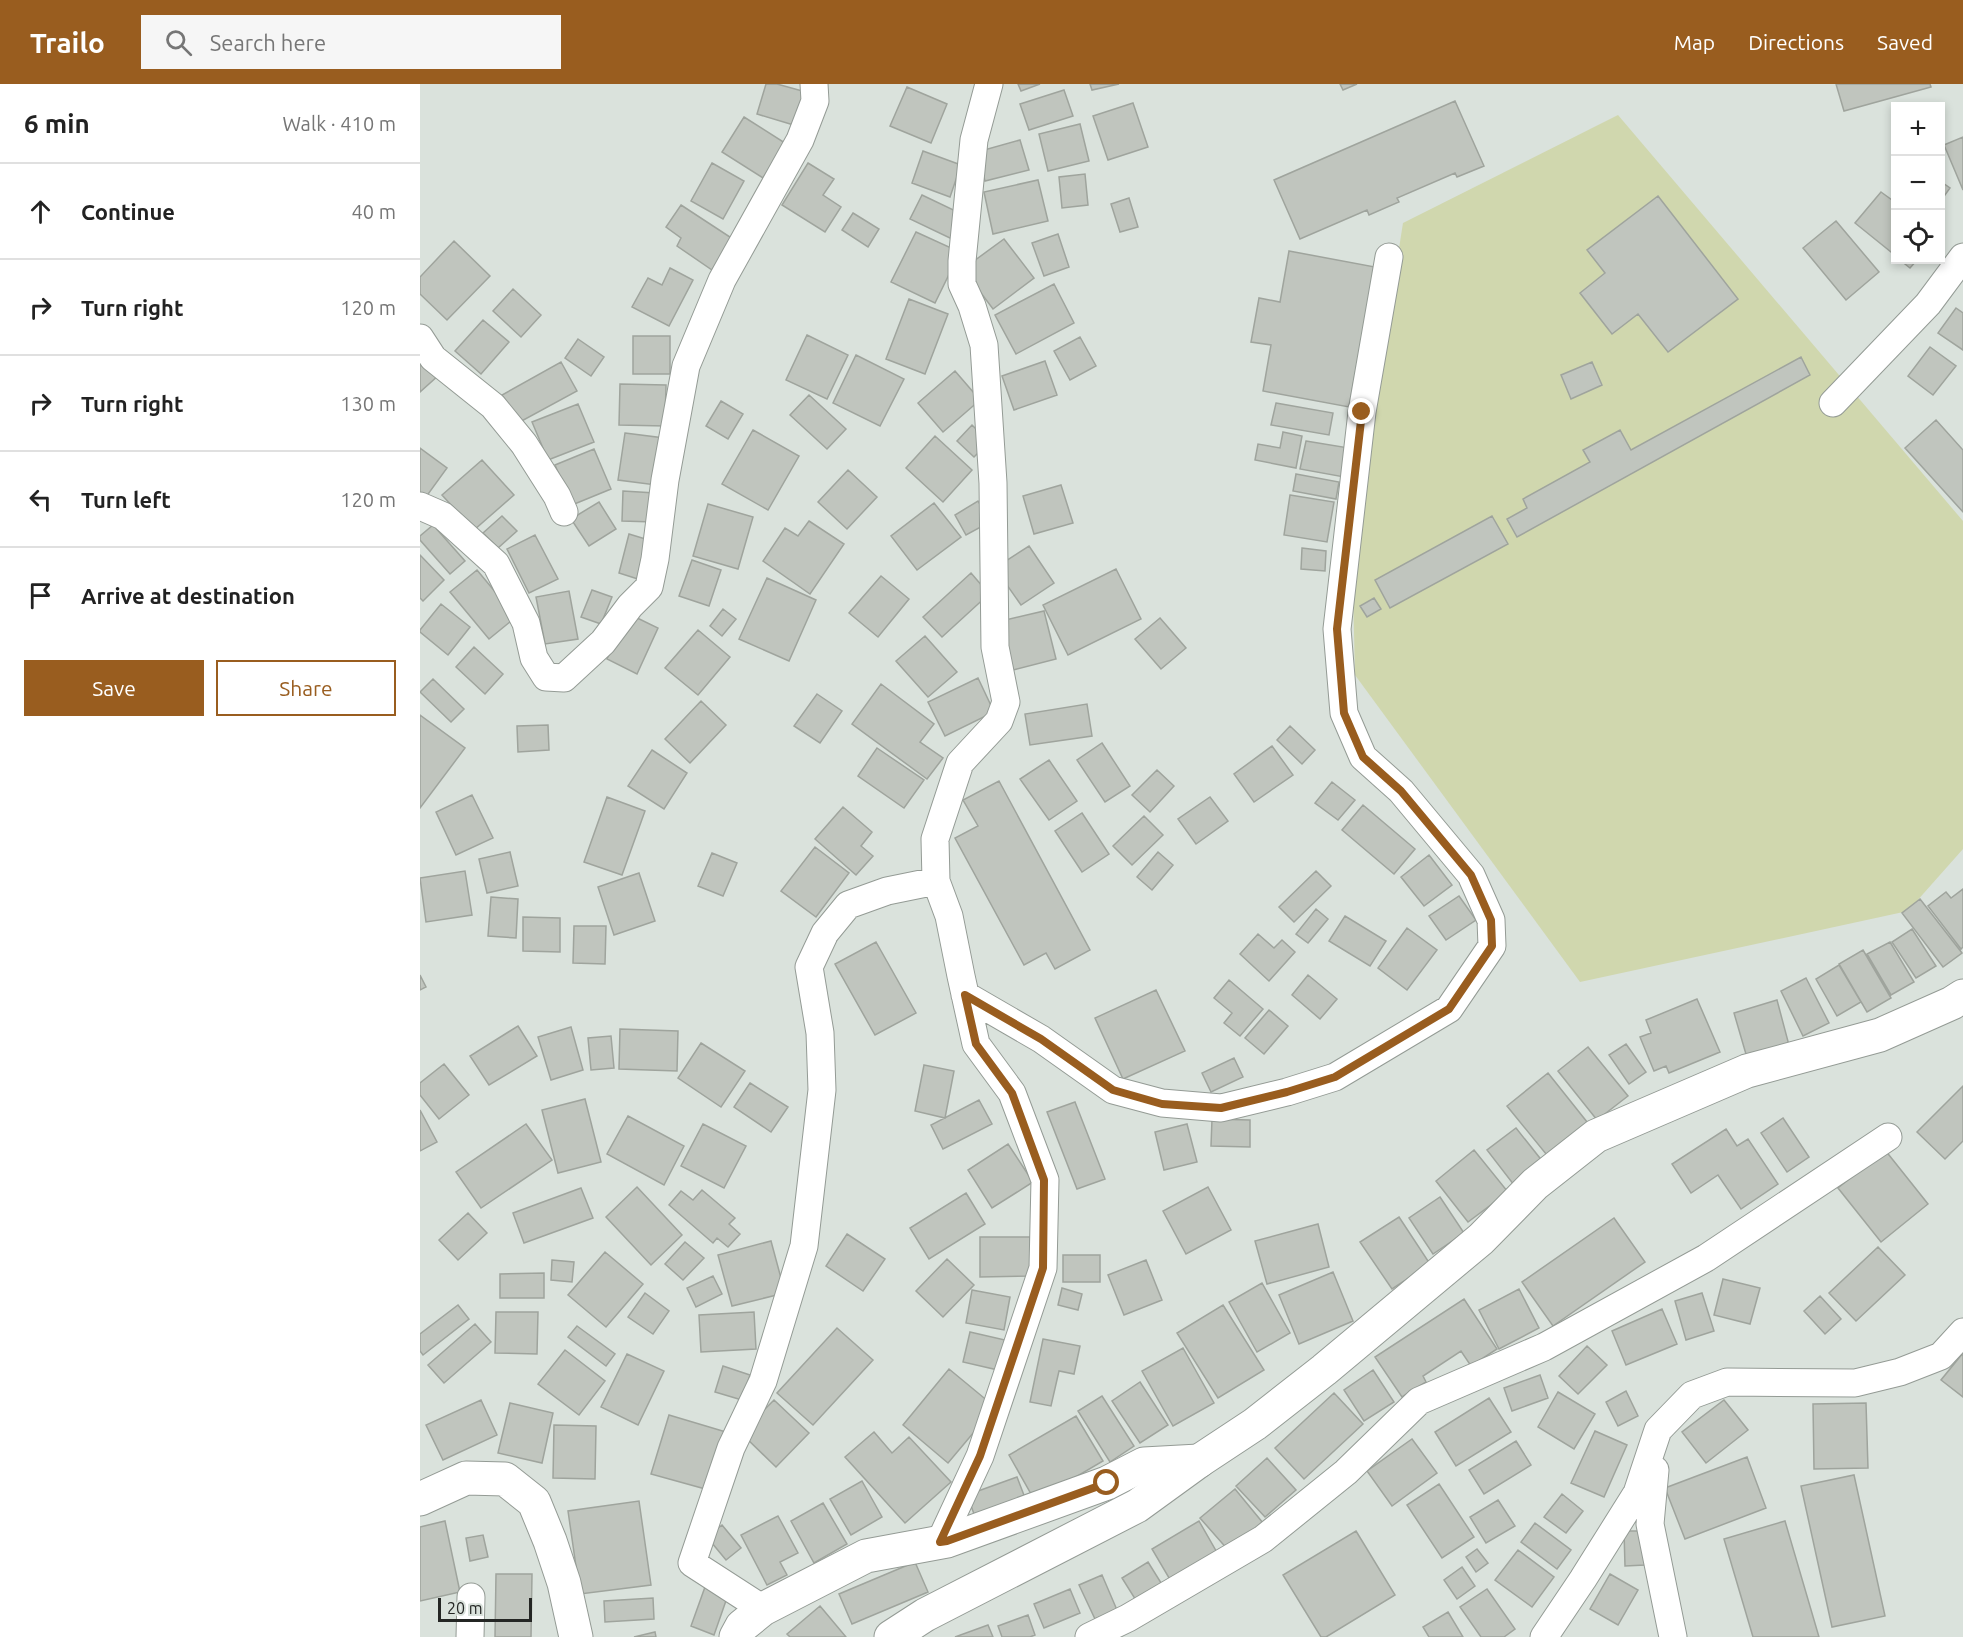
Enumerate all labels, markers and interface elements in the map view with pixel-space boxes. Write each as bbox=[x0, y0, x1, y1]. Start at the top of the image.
search box bbox=[141, 15, 561, 69]
icon: search bbox=[162, 26, 195, 59]
text: Trailo bbox=[30, 27, 105, 58]
text: Search here bbox=[210, 30, 326, 55]
text: Map bbox=[1674, 30, 1715, 54]
text: Directions bbox=[1748, 30, 1844, 54]
text: Saved bbox=[1877, 30, 1933, 54]
map controls bbox=[1891, 102, 1945, 264]
button: + bbox=[1891, 102, 1945, 156]
text: 6 min bbox=[24, 109, 90, 138]
text: Walk · 410 m bbox=[283, 112, 396, 135]
button: − bbox=[1891, 156, 1945, 210]
icon: ahead bbox=[24, 195, 57, 228]
text: Continue bbox=[81, 199, 175, 224]
text: 40 m bbox=[352, 200, 396, 223]
button: locate bbox=[1891, 210, 1945, 264]
icon: right bbox=[24, 291, 57, 324]
text: Turn right bbox=[81, 295, 183, 320]
text: 120 m bbox=[340, 296, 396, 319]
icon: right bbox=[24, 387, 57, 420]
text: Turn right bbox=[81, 391, 183, 416]
text: 130 m bbox=[340, 392, 396, 415]
route end bbox=[1348, 398, 1374, 424]
icon: left bbox=[24, 483, 57, 516]
text: Turn left bbox=[81, 487, 171, 512]
text: 120 m bbox=[340, 488, 396, 511]
icon: arrive bbox=[24, 579, 57, 612]
text: Arrive at destination bbox=[81, 583, 295, 608]
button: Save bbox=[24, 660, 204, 716]
button: Share bbox=[216, 660, 396, 716]
route start bbox=[1093, 1469, 1119, 1495]
scale bar bbox=[438, 1595, 532, 1622]
text: 20 m bbox=[447, 1599, 483, 1617]

